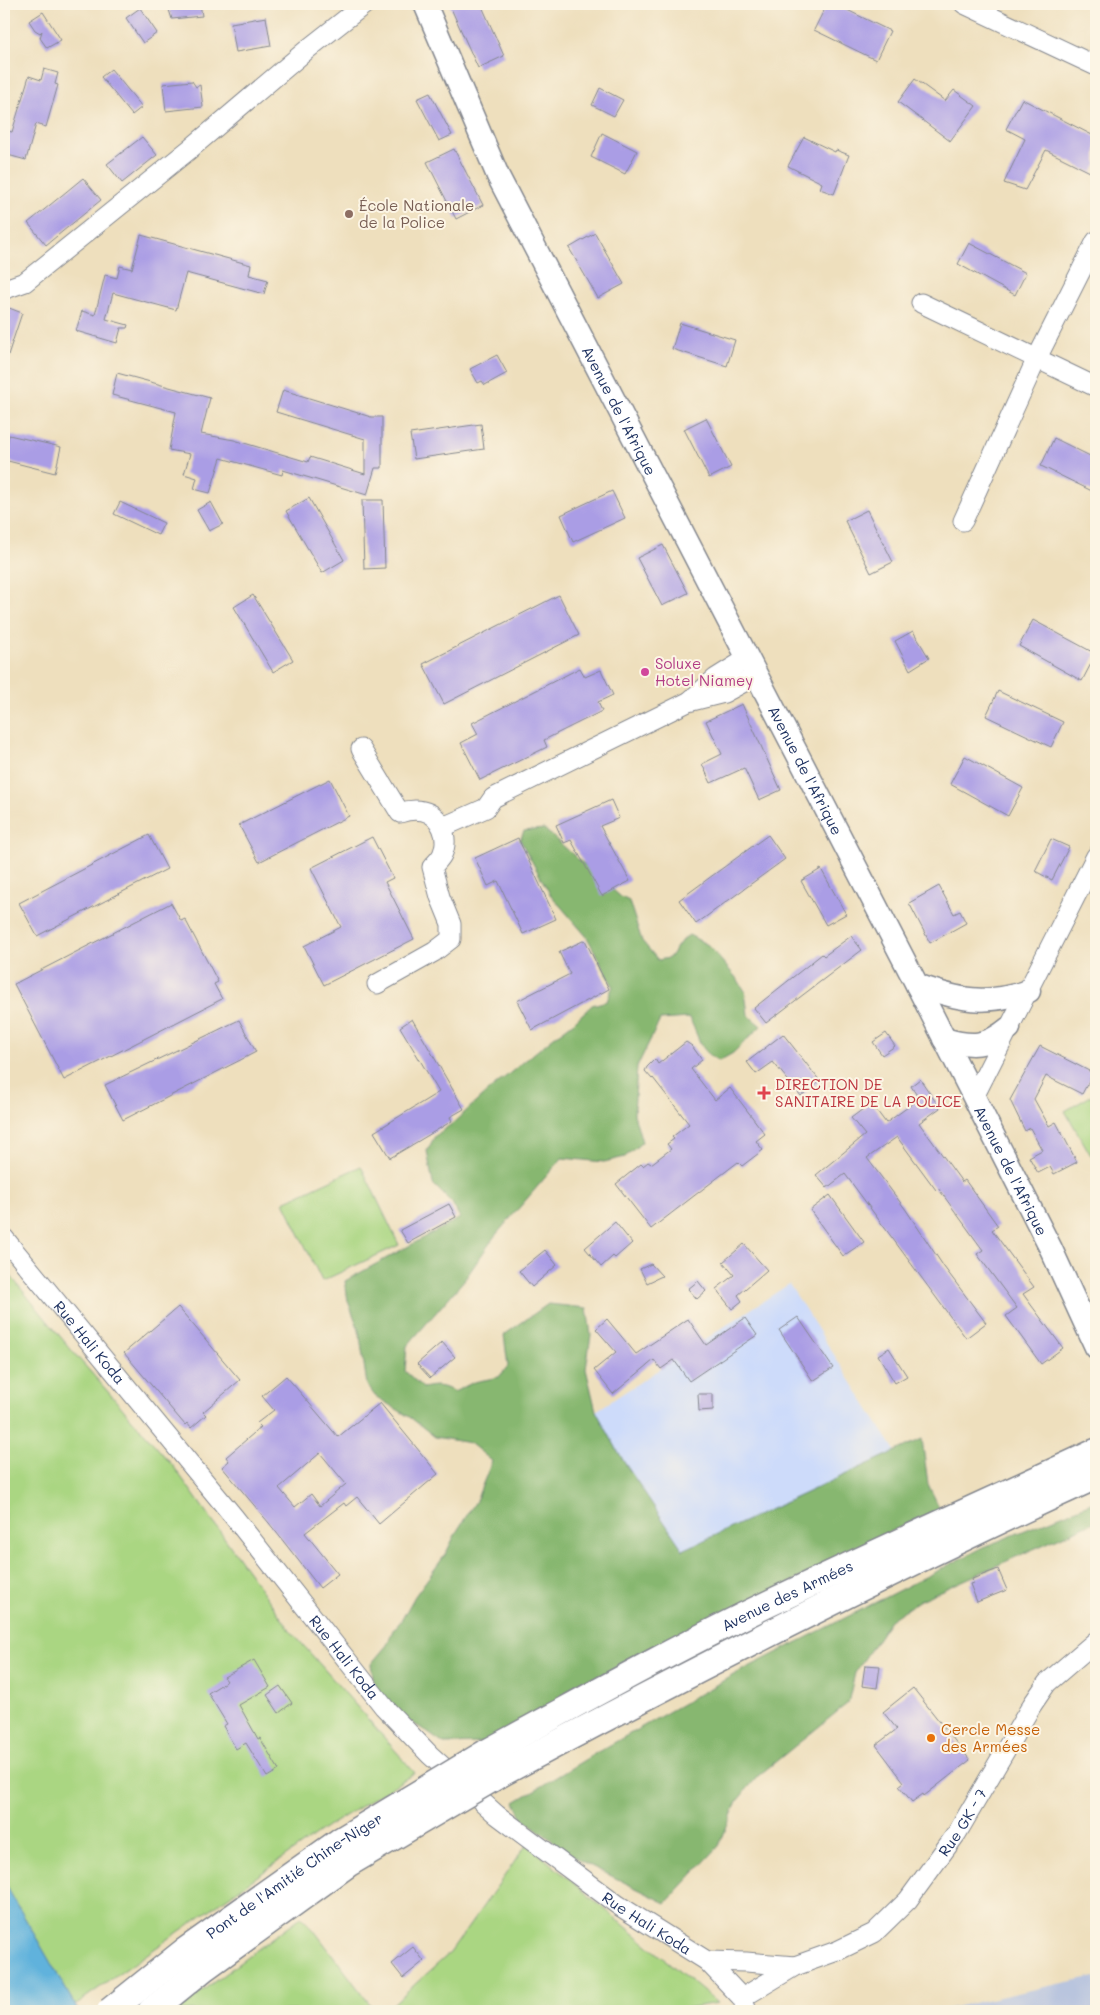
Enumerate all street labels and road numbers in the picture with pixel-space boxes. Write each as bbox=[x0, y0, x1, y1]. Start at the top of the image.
street label: Avenue de l'Afrique bbox=[578, 342, 661, 479]
street label: Avenue de l'Afrique bbox=[764, 702, 848, 838]
street label: Avenue de l'Afrique bbox=[970, 1102, 1052, 1239]
street label: Rue Hali Koda bbox=[50, 1296, 130, 1388]
street label: Avenue des Armées bbox=[718, 1555, 856, 1635]
street label: Rue Hali Koda bbox=[305, 1611, 384, 1703]
street label: Rue GK - 7 bbox=[933, 1785, 991, 1860]
street label: Pont de l'Amitié Chine-Niger bbox=[202, 1808, 386, 1943]
street label: Rue Hali Koda bbox=[598, 1887, 695, 1959]

